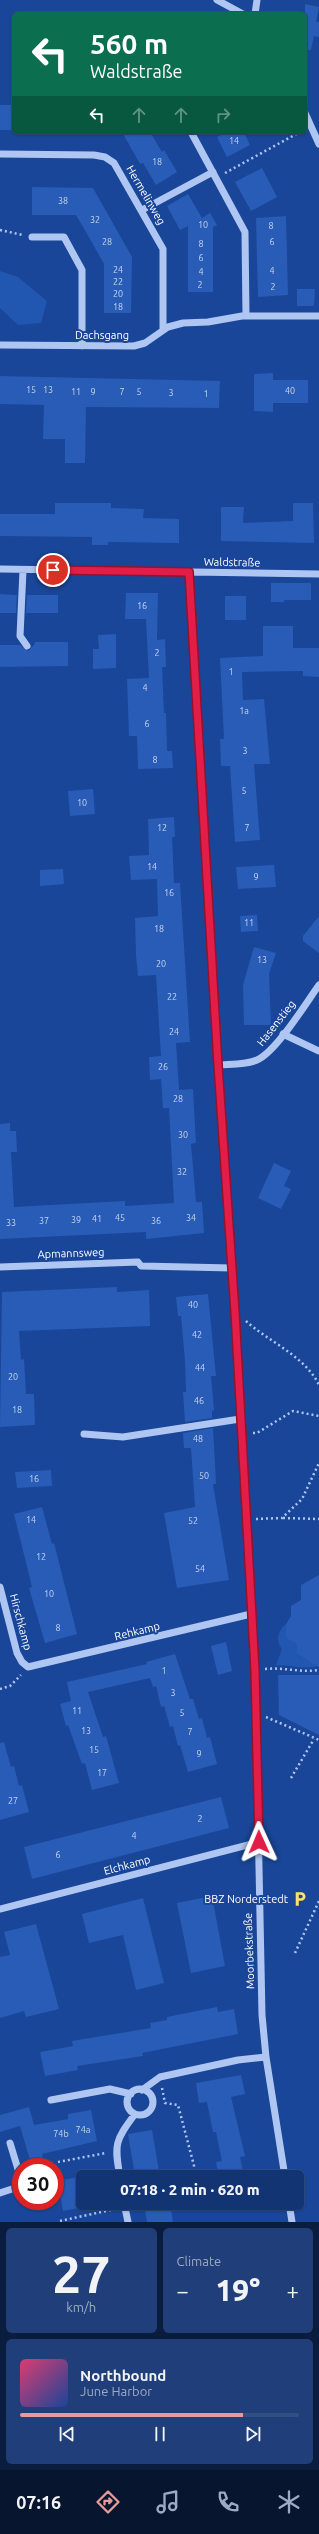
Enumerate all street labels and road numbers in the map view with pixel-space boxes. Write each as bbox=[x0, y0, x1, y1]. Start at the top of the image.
street label: Hermelinweg bbox=[124, 163, 168, 227]
street label: Dachsgang bbox=[75, 329, 129, 341]
street label: Waldstraße bbox=[204, 556, 260, 568]
street label: Hasenstieg bbox=[254, 998, 298, 1048]
street label: Apmannsweg bbox=[37, 1246, 105, 1260]
street label: Hirschkamp bbox=[8, 1593, 34, 1651]
street label: Rehkamp bbox=[113, 1620, 161, 1642]
street label: Elchkamp bbox=[102, 1853, 152, 1877]
street label: Moorbekstraße bbox=[242, 1913, 256, 1989]

